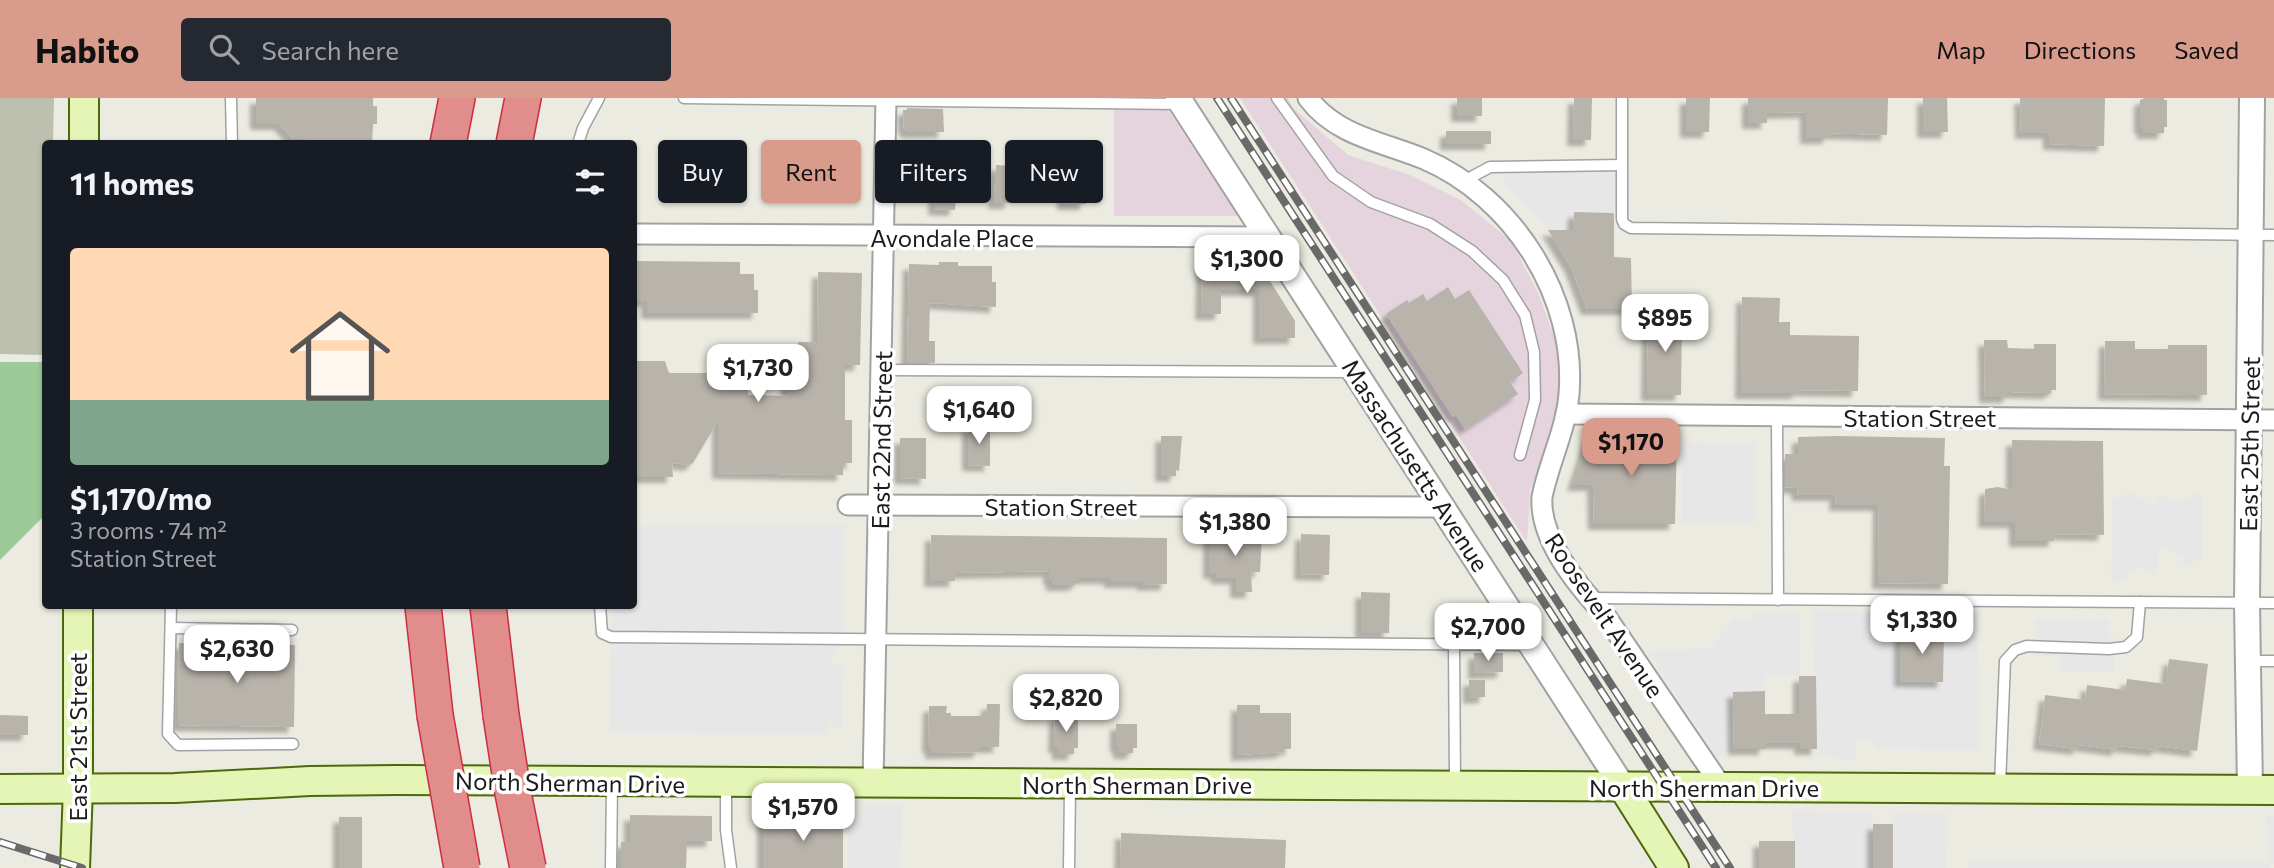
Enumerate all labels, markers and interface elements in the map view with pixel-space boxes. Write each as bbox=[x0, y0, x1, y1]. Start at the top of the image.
search box bbox=[181, 18, 671, 81]
text: Habito bbox=[35, 29, 139, 70]
icon: search bbox=[205, 30, 243, 68]
text: Search here bbox=[261, 34, 399, 65]
text: Map bbox=[1936, 35, 1986, 64]
text: Directions bbox=[2024, 35, 2136, 64]
text: Saved bbox=[2174, 35, 2239, 64]
chip: Buy bbox=[658, 140, 747, 203]
chip: Rent bbox=[761, 140, 861, 203]
chip: Filters bbox=[875, 140, 991, 203]
chip: New bbox=[1005, 140, 1103, 203]
icon: filters bbox=[571, 163, 609, 201]
text: 11 homes bbox=[70, 164, 194, 201]
street label: Avondale Place bbox=[870, 223, 1034, 252]
pin: $1,300 bbox=[1190, 236, 1304, 295]
text: $1,300 bbox=[1210, 244, 1284, 272]
icon: home bbox=[277, 293, 403, 419]
pin: $895 bbox=[1624, 294, 1706, 354]
text: $895 bbox=[1637, 303, 1693, 331]
pin: $1,730 bbox=[701, 344, 815, 404]
street label: East 22nd Street bbox=[865, 350, 897, 530]
text: $1,730 bbox=[723, 353, 793, 381]
street label: Massachusetts Avenue bbox=[1336, 353, 1496, 577]
street label: East 25th Street bbox=[2233, 356, 2265, 532]
pin: $1,640 bbox=[922, 386, 1036, 446]
text: $1,640 bbox=[943, 395, 1015, 423]
street label: Station Street bbox=[1844, 403, 1997, 432]
pin: $1,170 bbox=[1574, 418, 1688, 478]
text: $1,170 bbox=[1598, 427, 1664, 455]
text: $1,170/mo bbox=[70, 479, 212, 516]
street label: Station Street bbox=[985, 492, 1138, 521]
pin: $1,380 bbox=[1178, 498, 1292, 558]
text: $1,380 bbox=[1199, 507, 1271, 535]
text: 3 rooms · 74 m² bbox=[70, 516, 227, 544]
street label: Roosevelt Avenue bbox=[1539, 527, 1671, 703]
text: Station Street bbox=[70, 544, 216, 572]
pin: $1,330 bbox=[1865, 596, 1979, 656]
pin: $2,700 bbox=[1431, 603, 1545, 663]
text: $1,330 bbox=[1886, 605, 1958, 633]
text: $2,700 bbox=[1451, 612, 1525, 640]
pin: $2,630 bbox=[180, 626, 294, 685]
text: $2,630 bbox=[200, 634, 274, 662]
street label: East 21st Street bbox=[63, 652, 92, 821]
pin: $2,820 bbox=[1009, 674, 1123, 734]
text: $2,820 bbox=[1029, 683, 1103, 711]
street label: North Sherman Drive bbox=[455, 765, 685, 799]
street label: North Sherman Drive bbox=[1022, 770, 1252, 799]
street label: North Sherman Drive bbox=[1589, 773, 1819, 802]
pin: $1,570 bbox=[746, 784, 860, 843]
text: $1,570 bbox=[768, 792, 838, 820]

